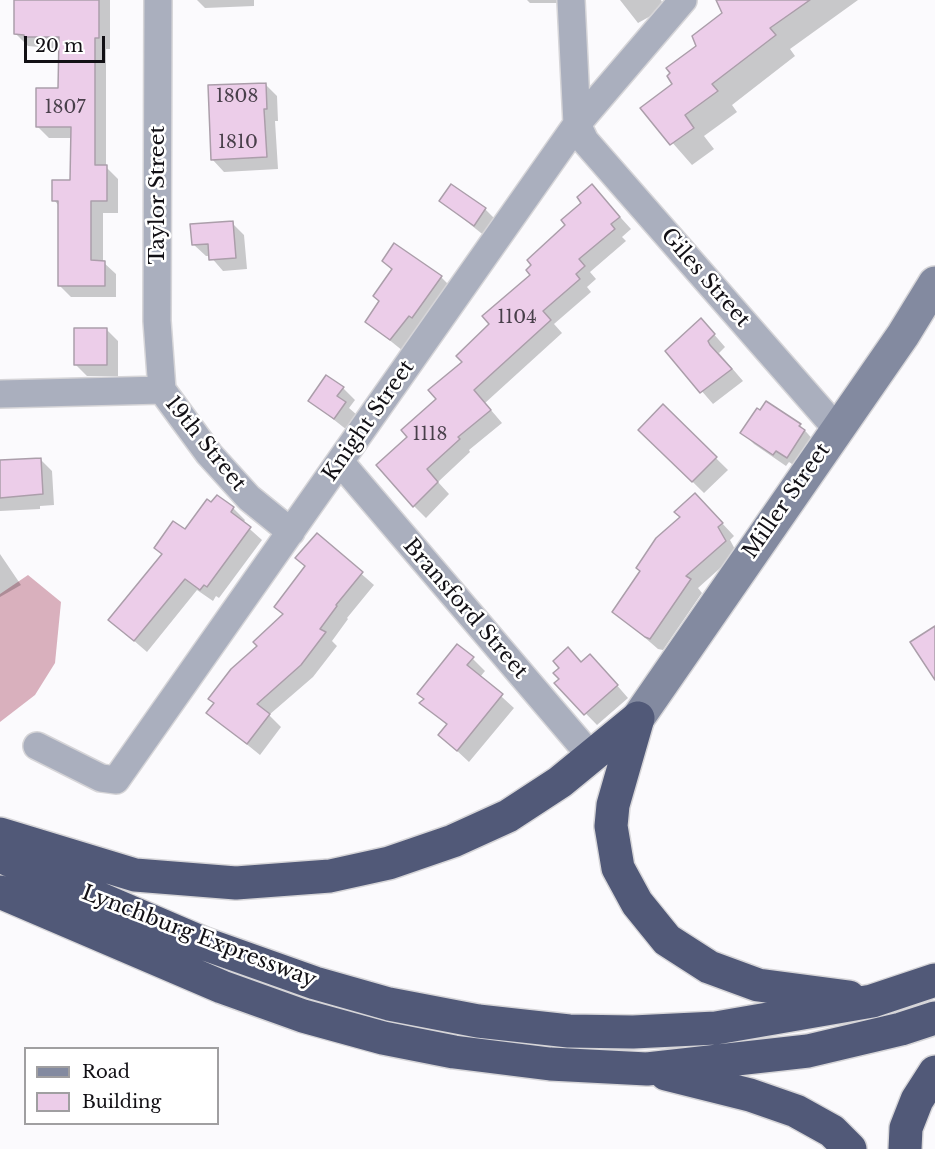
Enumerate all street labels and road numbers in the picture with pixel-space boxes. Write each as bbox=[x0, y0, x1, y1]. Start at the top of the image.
street label: Taylor Street bbox=[145, 126, 171, 264]
street label: Giles Street bbox=[655, 223, 755, 333]
street label: Knight Street bbox=[318, 356, 420, 486]
street label: 19th Street bbox=[159, 392, 251, 496]
street label: Miller Street bbox=[738, 439, 836, 563]
street label: Bransford Street bbox=[397, 534, 533, 684]
street label: Lynchburg Expressway bbox=[78, 881, 320, 993]

